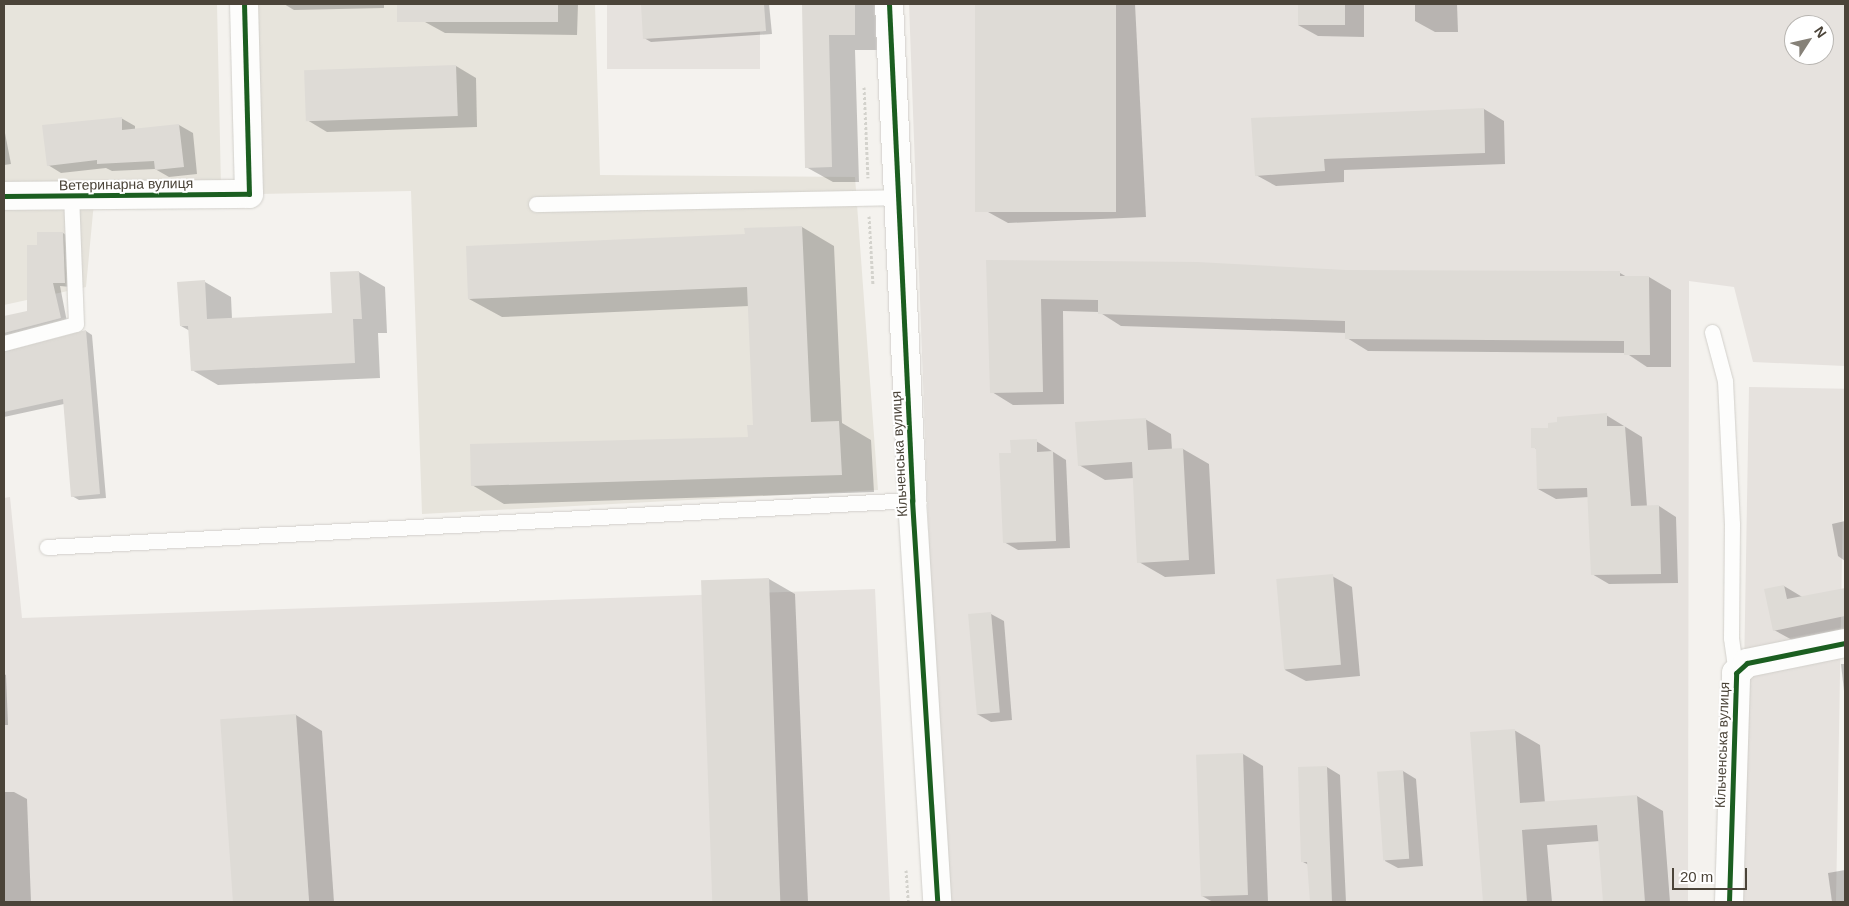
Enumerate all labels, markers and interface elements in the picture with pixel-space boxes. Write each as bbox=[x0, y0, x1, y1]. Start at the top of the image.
north arrow bbox=[1784, 15, 1834, 65]
text: N bbox=[1811, 23, 1830, 41]
street label: Ветеринарна вулиця bbox=[59, 174, 193, 194]
street label: Кільченська вулиця bbox=[887, 390, 911, 518]
street label: Кільченська вулиця bbox=[1711, 682, 1733, 808]
scale bar bbox=[1674, 858, 1749, 890]
text: 20 m bbox=[1680, 868, 1713, 885]

